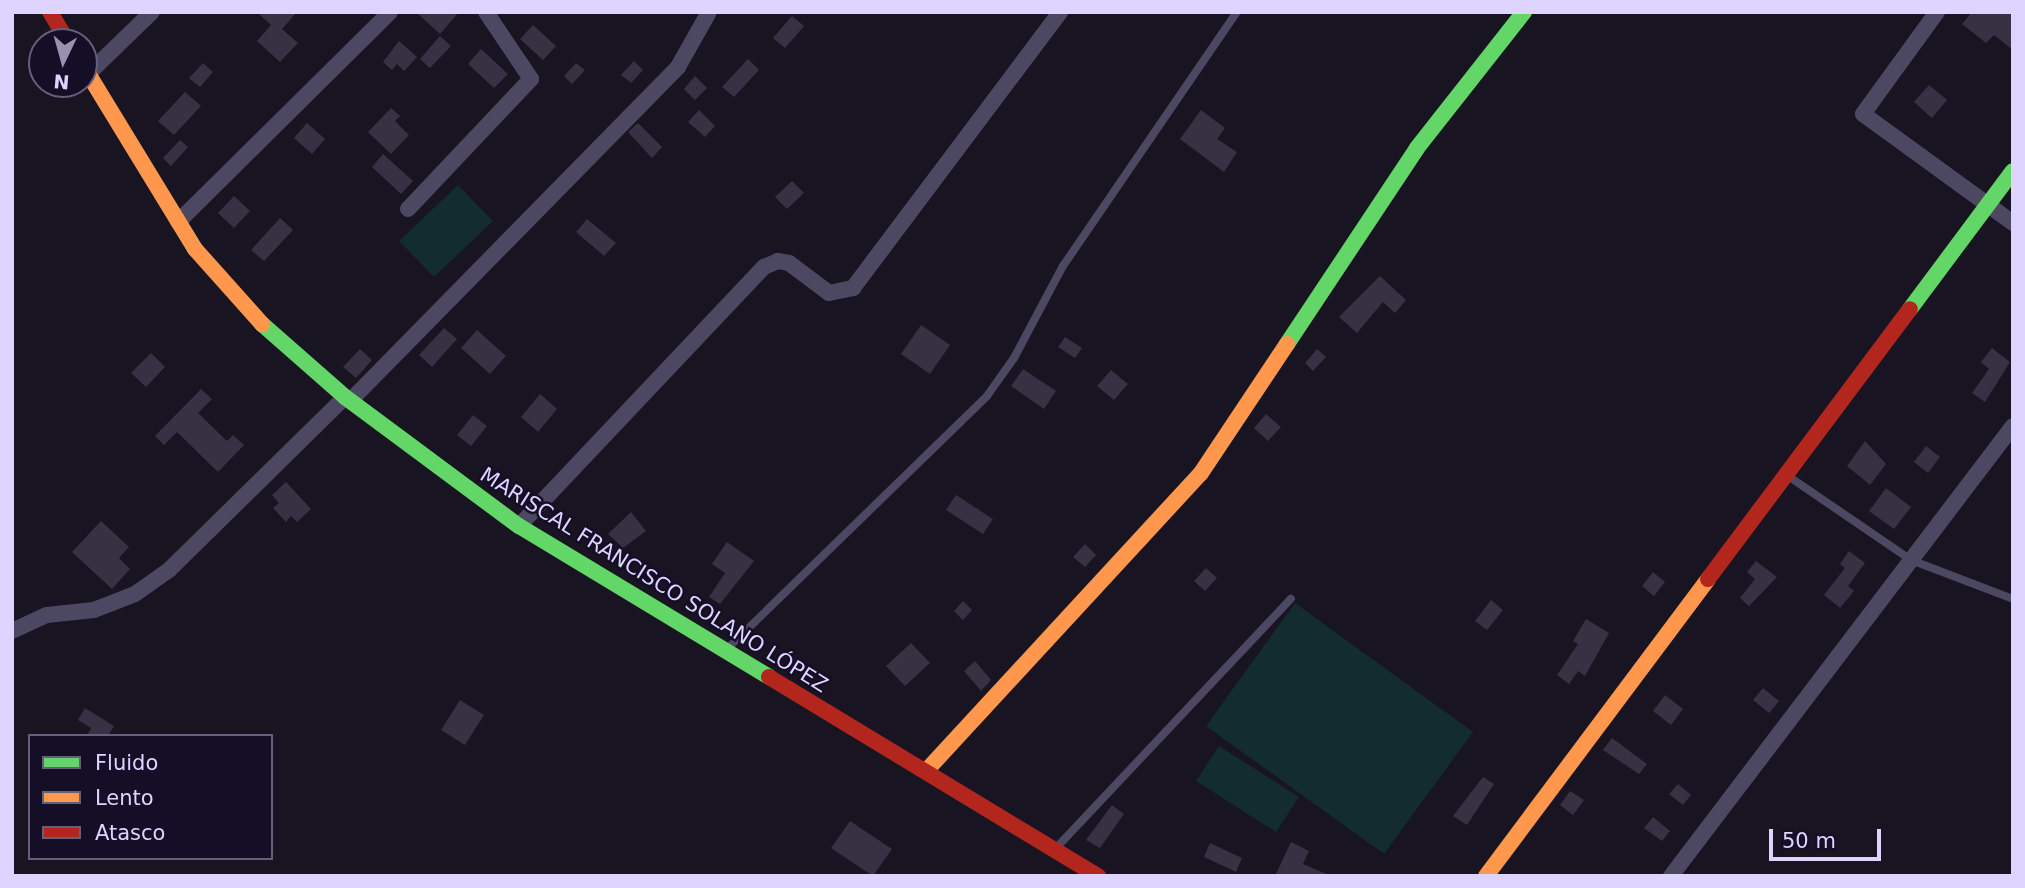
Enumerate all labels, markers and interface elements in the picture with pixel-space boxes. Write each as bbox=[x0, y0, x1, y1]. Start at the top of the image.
north arrow bbox=[28, 28, 98, 98]
text: N bbox=[52, 70, 70, 94]
street label: MARISCAL FRANCISCO SOLANO LÓPEZ bbox=[476, 462, 832, 698]
legend bbox=[28, 734, 273, 860]
text: Fluido bbox=[95, 751, 158, 775]
text: Lento bbox=[95, 786, 154, 810]
scale bar bbox=[1773, 814, 1885, 858]
text: Atasco bbox=[95, 821, 165, 845]
text: 50 m bbox=[1782, 829, 1836, 853]

